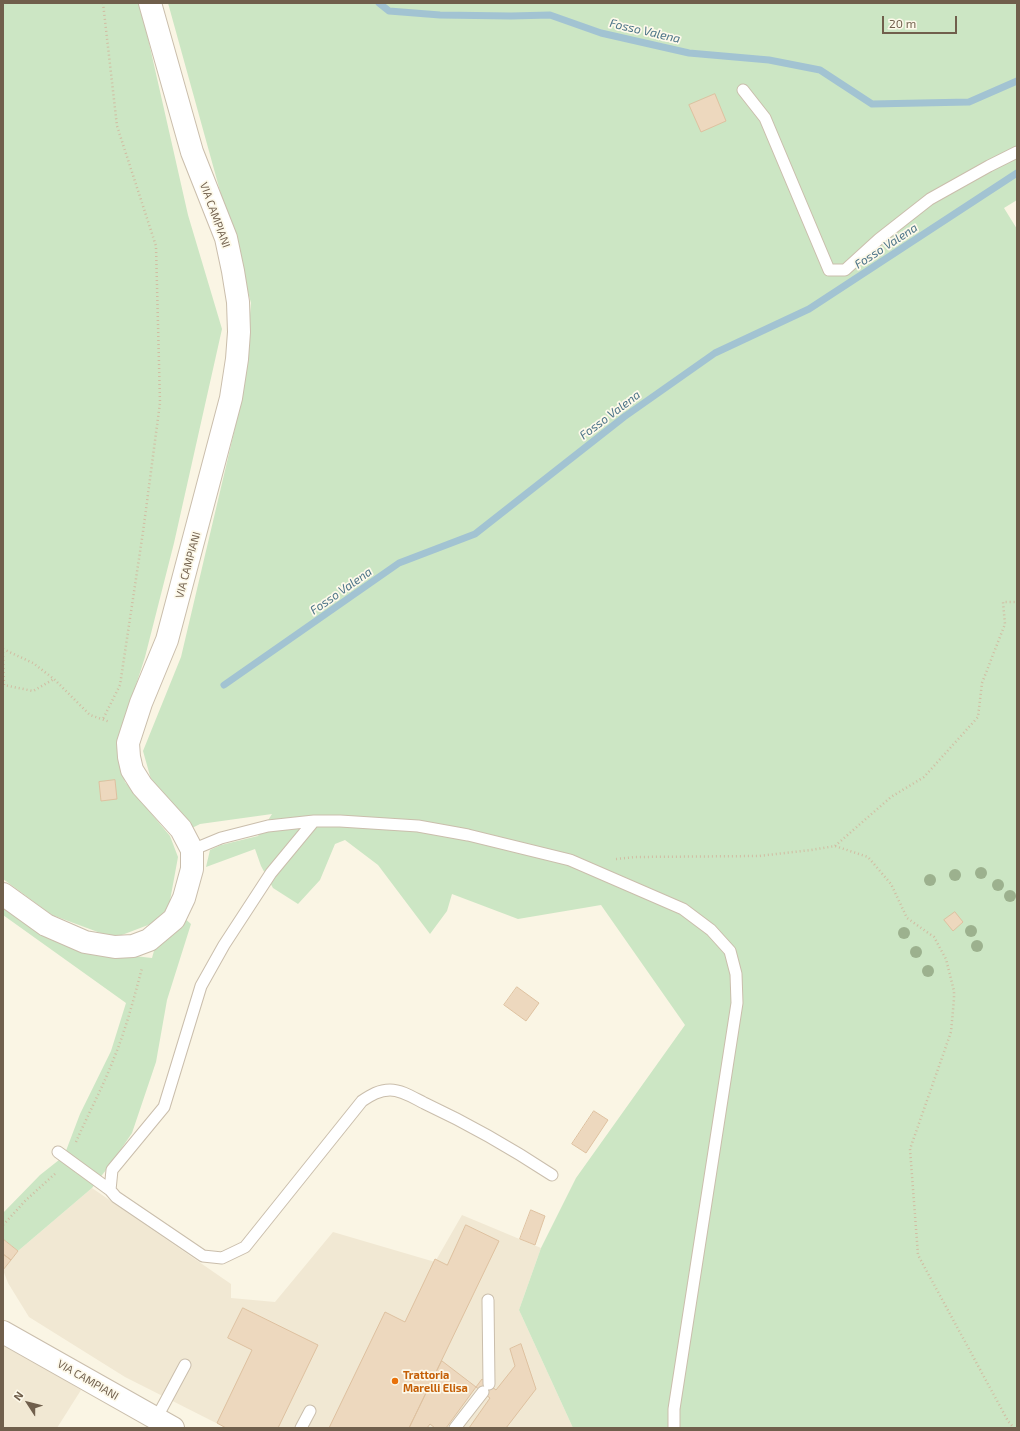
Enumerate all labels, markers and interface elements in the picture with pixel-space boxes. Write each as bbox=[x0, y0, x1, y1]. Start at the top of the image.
scale bar bbox=[884, 8, 959, 34]
water label: Fosso Valena bbox=[608, 16, 682, 46]
text: 20 m bbox=[889, 16, 916, 30]
street label: VIA CAMPIANI bbox=[197, 181, 233, 249]
water label: Fosso Valena bbox=[852, 220, 920, 272]
water label: Fosso Valena bbox=[577, 388, 643, 442]
street label: VIA CAMPIANI bbox=[173, 530, 203, 600]
water label: Fosso Valena bbox=[307, 564, 375, 618]
street label: VIA CAMPIANI bbox=[55, 1357, 121, 1403]
place label: Trattoria Marelli Elisa bbox=[403, 1368, 468, 1394]
marker: Trattoria Marelli Elisa bbox=[390, 1376, 400, 1386]
north arrow bbox=[8, 1383, 48, 1423]
text: N bbox=[10, 1389, 25, 1403]

